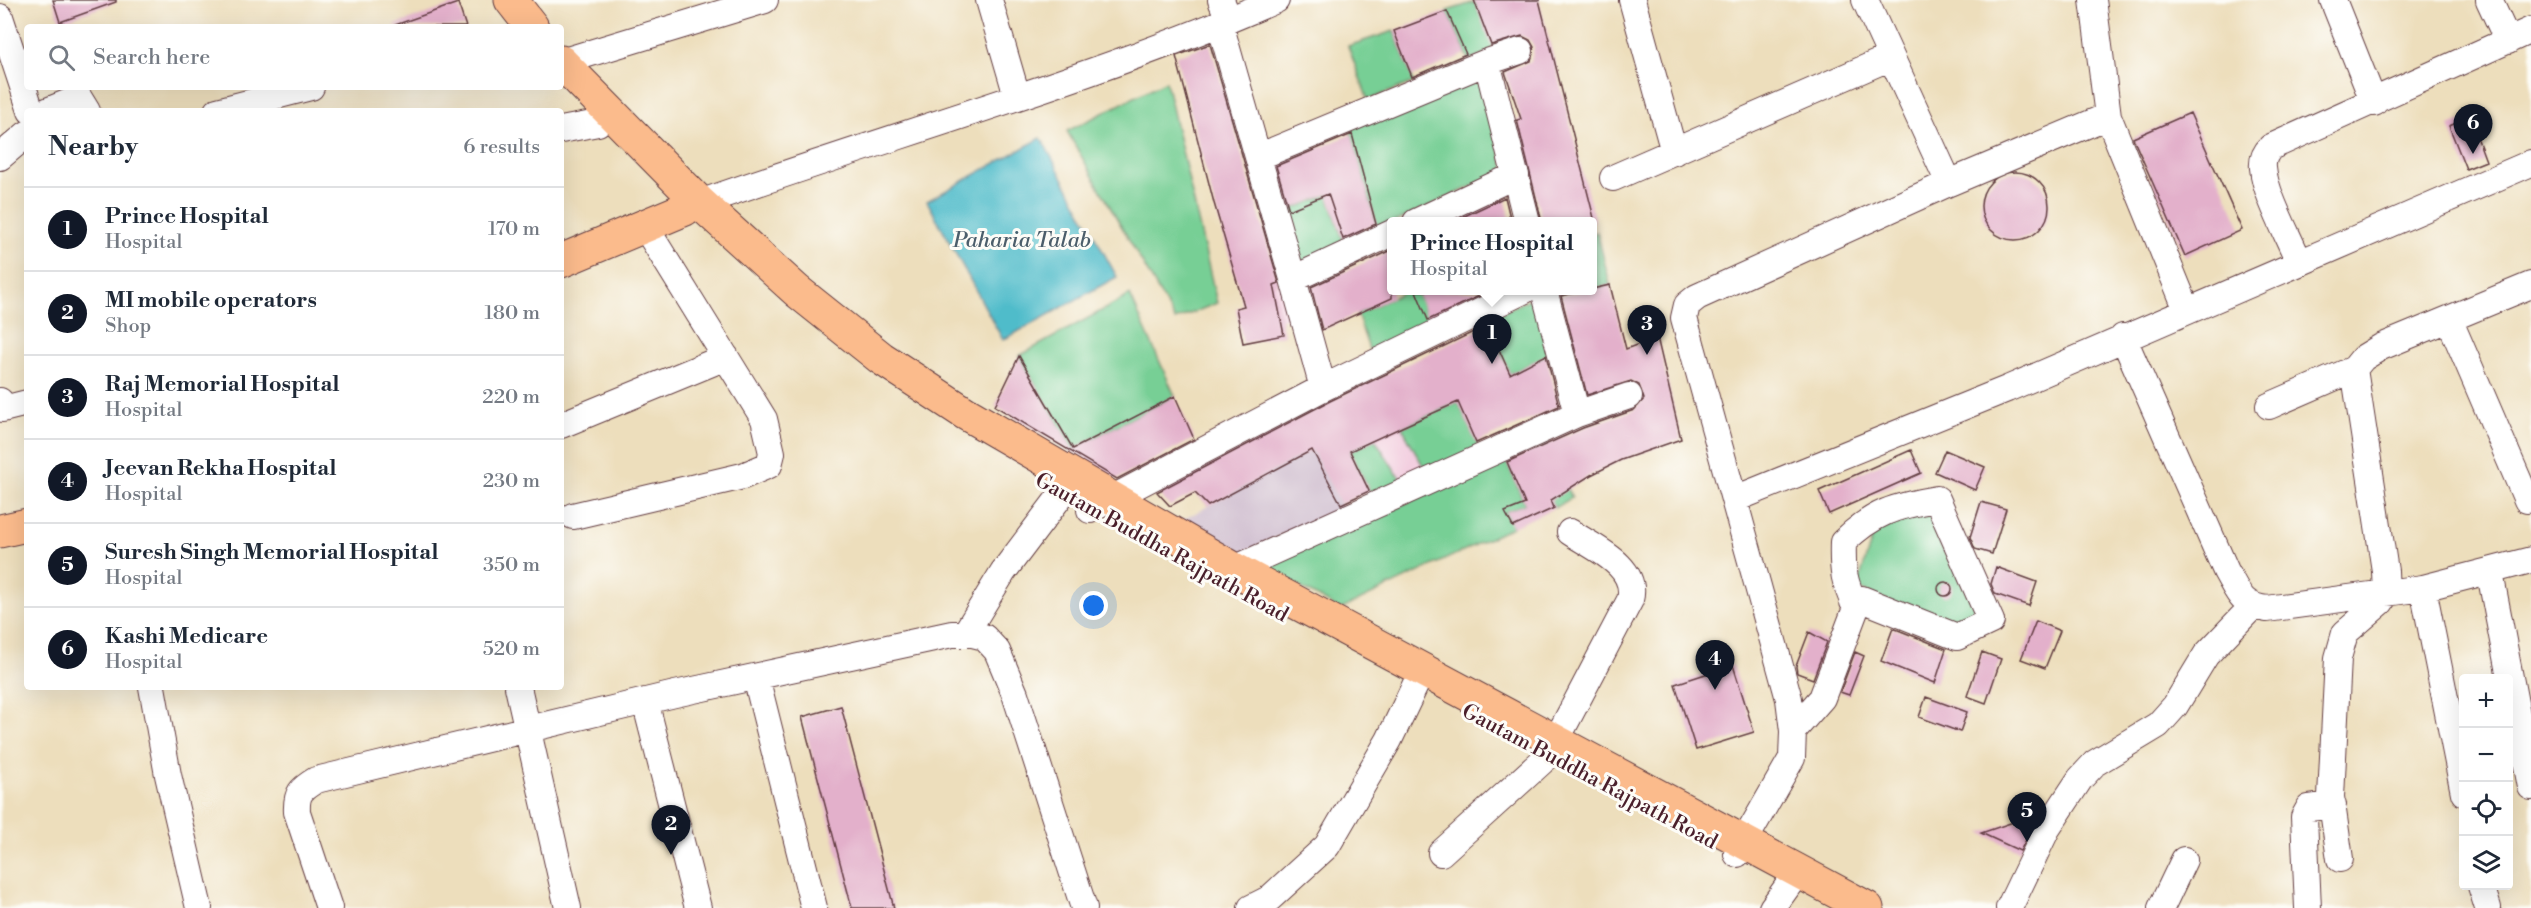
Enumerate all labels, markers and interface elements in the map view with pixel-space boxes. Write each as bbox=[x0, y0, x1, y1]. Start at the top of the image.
search box bbox=[24, 24, 564, 90]
icon: search bbox=[45, 41, 78, 74]
text: Search here bbox=[93, 44, 210, 71]
pin: 6 bbox=[2454, 104, 2492, 154]
text: Nearby bbox=[48, 131, 138, 163]
text: 6 results bbox=[463, 135, 540, 160]
text: Prince Hospital bbox=[105, 203, 269, 230]
text: 1 bbox=[63, 217, 72, 242]
text: 170 m bbox=[488, 217, 540, 242]
popup bbox=[1387, 217, 1597, 295]
water label: Paharia Talab bbox=[952, 227, 1091, 254]
text: Hospital bbox=[105, 230, 182, 255]
text: Prince Hospital bbox=[1410, 230, 1574, 257]
text: Hospital bbox=[1410, 257, 1488, 282]
text: MI mobile operators bbox=[105, 287, 317, 314]
text: 2 bbox=[61, 301, 74, 326]
text: 180 m bbox=[485, 301, 540, 326]
pin: 3 bbox=[1628, 306, 1666, 355]
text: Shop bbox=[105, 314, 151, 339]
pin: 1 bbox=[1472, 314, 1512, 364]
text: Raj Memorial Hospital bbox=[105, 371, 340, 398]
text: 3 bbox=[61, 385, 74, 410]
text: 220 m bbox=[482, 385, 540, 410]
text: Hospital bbox=[105, 398, 182, 423]
text: Jeevan Rekha Hospital bbox=[105, 455, 336, 482]
street label: Gautam Buddha Rajpath Road bbox=[1030, 467, 1293, 629]
text: 4 bbox=[61, 469, 74, 494]
text: 230 m bbox=[483, 469, 540, 494]
text: Hospital bbox=[105, 482, 182, 507]
text: Suresh Singh Memorial Hospital bbox=[105, 539, 438, 566]
text: 5 bbox=[61, 553, 74, 578]
text: 350 m bbox=[483, 553, 540, 578]
text: Hospital bbox=[105, 566, 182, 591]
your location bbox=[1079, 591, 1108, 620]
text: Kashi Medicare bbox=[105, 623, 268, 650]
text: 6 bbox=[61, 637, 74, 662]
text: 520 m bbox=[483, 637, 540, 662]
pin: 4 bbox=[1696, 640, 1734, 690]
text: Hospital bbox=[105, 650, 182, 675]
map controls bbox=[2459, 674, 2513, 890]
button: + bbox=[2459, 674, 2513, 728]
street label: Gautam Buddha Rajpath Road bbox=[1457, 698, 1722, 855]
button: − bbox=[2459, 728, 2513, 782]
button: locate bbox=[2459, 782, 2513, 836]
pin: 5 bbox=[2008, 792, 2046, 842]
pin: 2 bbox=[652, 806, 690, 855]
button: layers bbox=[2459, 836, 2513, 890]

